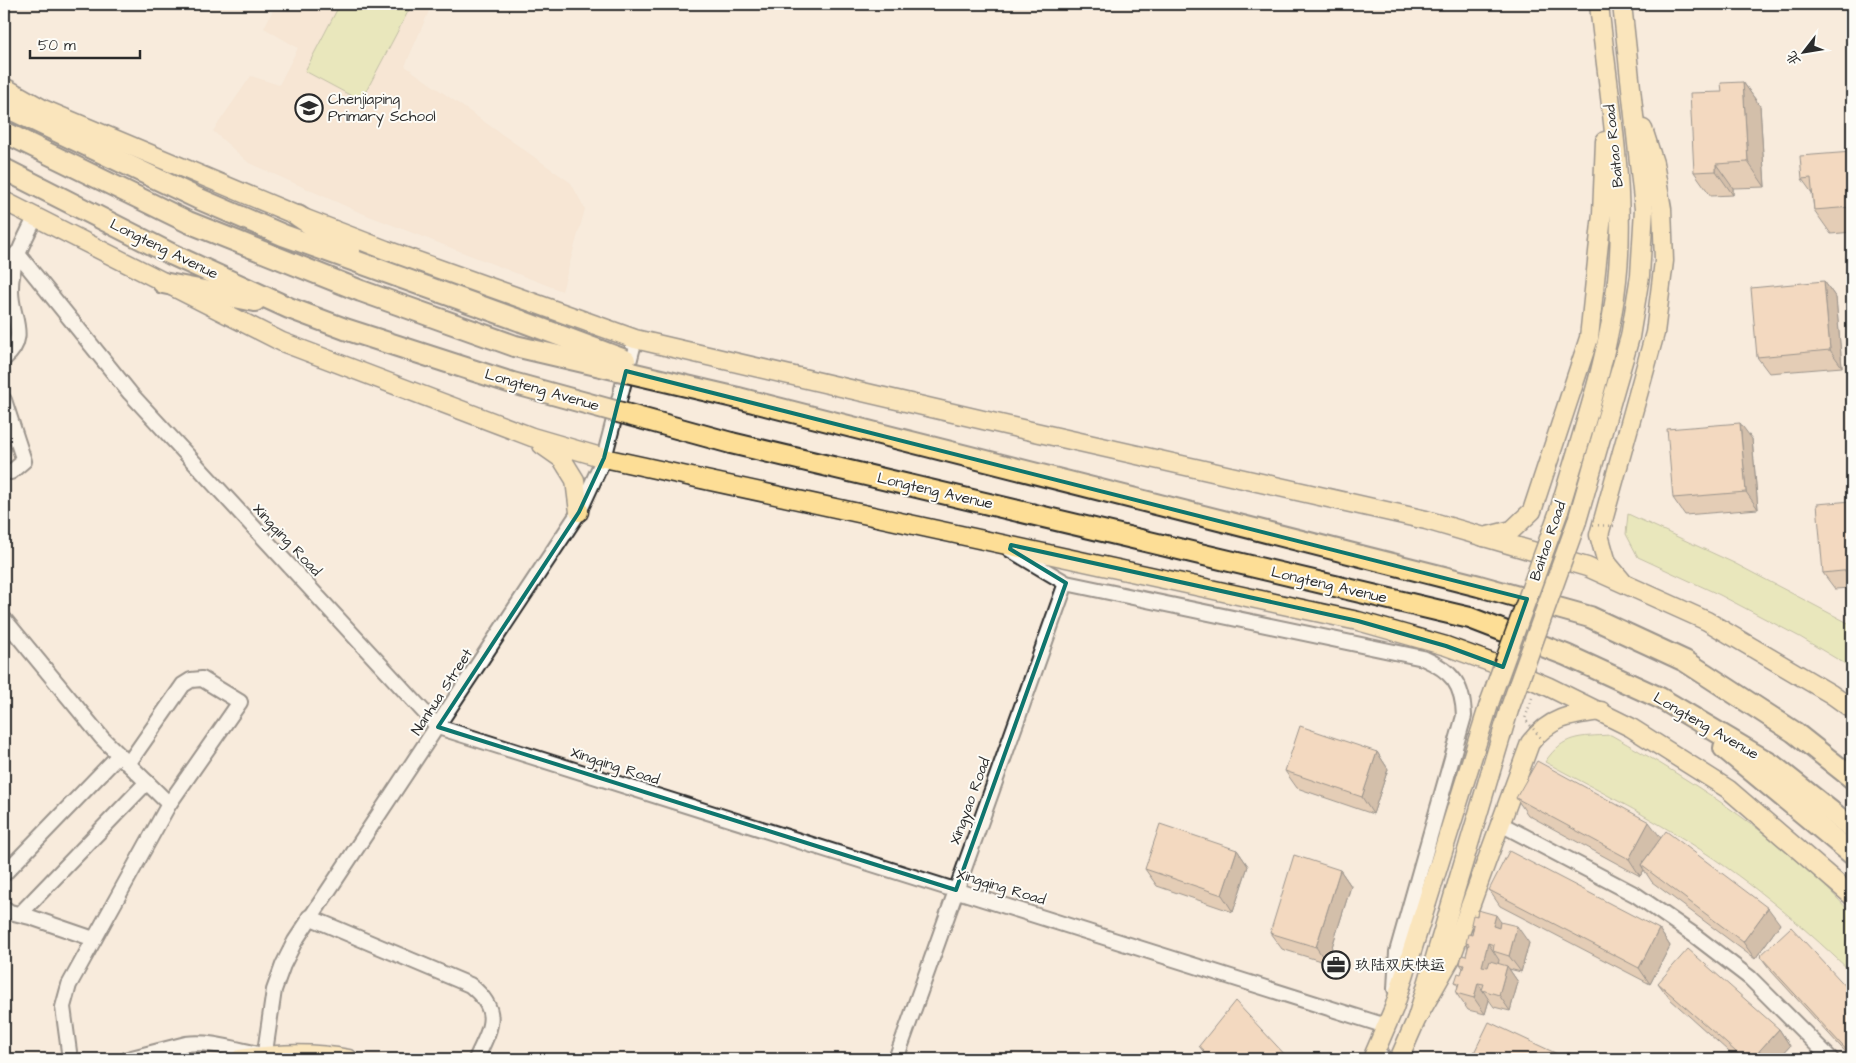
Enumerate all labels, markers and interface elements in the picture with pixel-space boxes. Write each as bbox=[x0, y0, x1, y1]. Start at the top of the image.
scale bar bbox=[30, 28, 140, 60]
north arrow bbox=[1778, 28, 1828, 78]
text: 50 m bbox=[38, 35, 76, 56]
text: 北 bbox=[1782, 47, 1806, 69]
place label: Chenjiaping Primary School bbox=[328, 89, 436, 128]
school or university icon: Chenjiaping Primary School bbox=[294, 93, 324, 123]
street label: Baitao Road bbox=[1599, 103, 1629, 188]
street label: Longteng Avenue bbox=[106, 214, 222, 285]
street label: Longteng Avenue bbox=[482, 364, 602, 417]
street label: Longteng Avenue bbox=[875, 467, 995, 516]
street label: Baitao Road bbox=[1525, 498, 1572, 584]
street label: Xingqing Road bbox=[247, 499, 326, 582]
street label: Longteng Avenue bbox=[1269, 561, 1389, 610]
street label: Nanhua Street bbox=[406, 645, 478, 739]
street label: Longteng Avenue bbox=[1649, 687, 1762, 766]
street label: Xingqing Road bbox=[568, 742, 662, 791]
street label: Xingyao Road bbox=[945, 754, 997, 848]
street label: Xingqing Road bbox=[954, 863, 1048, 912]
office icon: 玖陆双庆快运 bbox=[1321, 950, 1351, 980]
place label: 玖陆双庆快运 bbox=[1355, 955, 1445, 976]

